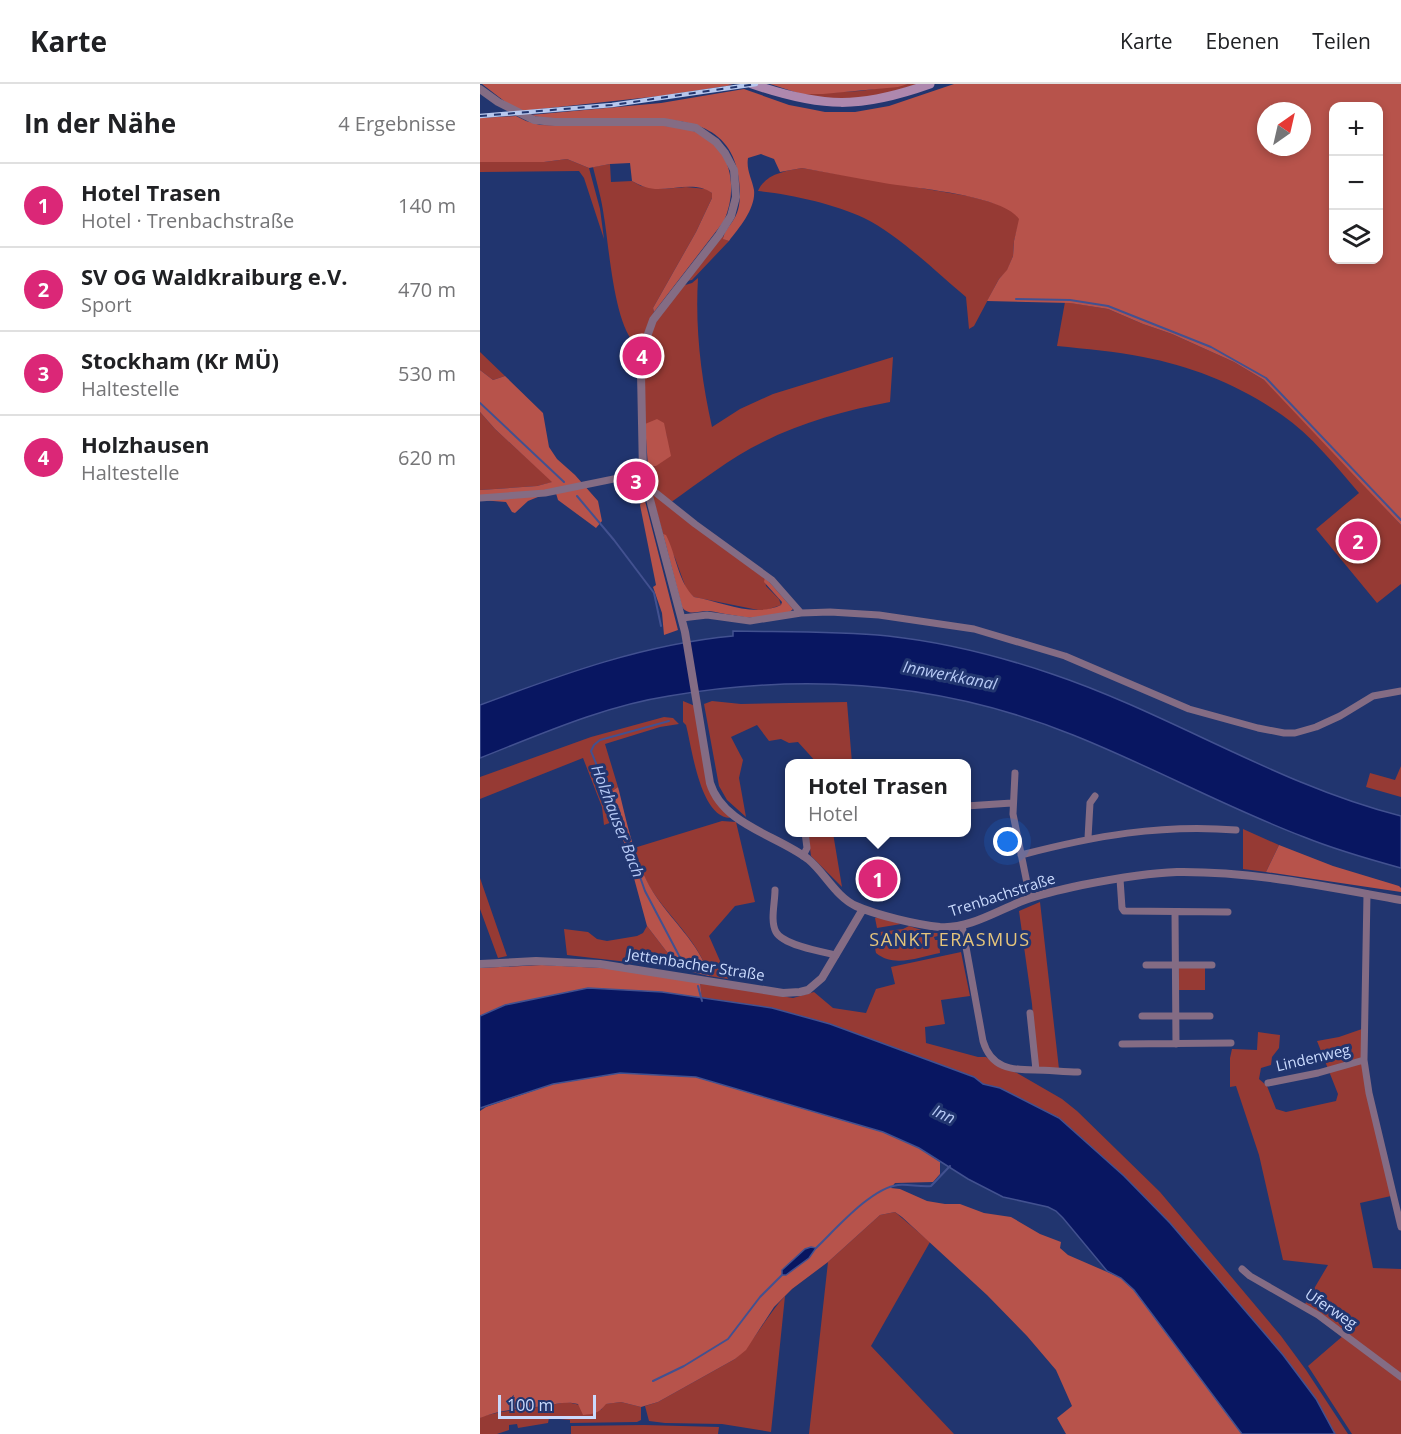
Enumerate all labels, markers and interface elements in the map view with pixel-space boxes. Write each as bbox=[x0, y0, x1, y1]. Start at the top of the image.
text: Karte bbox=[30, 22, 107, 60]
text: Karte bbox=[1120, 27, 1173, 55]
text: Ebenen bbox=[1206, 27, 1279, 55]
text: Teilen bbox=[1312, 27, 1371, 55]
north arrow bbox=[1257, 102, 1311, 156]
map controls bbox=[1329, 102, 1383, 264]
button: + bbox=[1329, 102, 1383, 156]
text: In der Nähe bbox=[24, 105, 176, 141]
text: 4 Ergebnisse bbox=[338, 110, 456, 137]
button: − bbox=[1329, 156, 1383, 210]
text: Hotel Trasen bbox=[81, 177, 221, 207]
text: 1 bbox=[38, 192, 49, 219]
text: 140 m bbox=[398, 192, 456, 219]
text: Hotel · Trenbachstraße bbox=[81, 207, 294, 234]
button: layers bbox=[1329, 210, 1383, 264]
text: SV OG Waldkraiburg e.V. bbox=[81, 261, 347, 291]
text: 2 bbox=[38, 276, 49, 303]
text: 470 m bbox=[398, 276, 456, 303]
text: Sport bbox=[81, 291, 132, 318]
pin: 4 bbox=[622, 334, 662, 378]
text: Stockham (Kr MÜ) bbox=[81, 345, 279, 375]
text: 3 bbox=[38, 360, 49, 387]
text: 530 m bbox=[398, 360, 456, 387]
text: Haltestelle bbox=[81, 375, 180, 402]
text: Holzhausen bbox=[81, 429, 210, 459]
text: 4 bbox=[38, 444, 49, 471]
text: 620 m bbox=[398, 444, 456, 471]
pin: 3 bbox=[616, 458, 656, 504]
text: Haltestelle bbox=[81, 459, 180, 486]
pin: 2 bbox=[1338, 518, 1378, 564]
water label: Innwerkkanal bbox=[901, 655, 1000, 695]
popup bbox=[785, 759, 971, 837]
water label: Holzhauser Bach bbox=[586, 762, 650, 880]
text: Hotel Trasen bbox=[808, 770, 948, 800]
text: Hotel bbox=[808, 800, 858, 827]
your location bbox=[993, 827, 1022, 856]
pin: 1 bbox=[858, 856, 898, 902]
street label: Trenbachstraße bbox=[946, 867, 1057, 921]
district label: SANKT ERASMUS bbox=[869, 927, 1031, 951]
street label: Jettenbacher Straße bbox=[624, 943, 766, 985]
street label: Lindenweg bbox=[1274, 1039, 1352, 1075]
water label: Inn bbox=[929, 1099, 959, 1129]
street label: Uferweg bbox=[1302, 1283, 1361, 1333]
scale bar bbox=[498, 1392, 596, 1420]
text: 100 m bbox=[507, 1394, 553, 1416]

